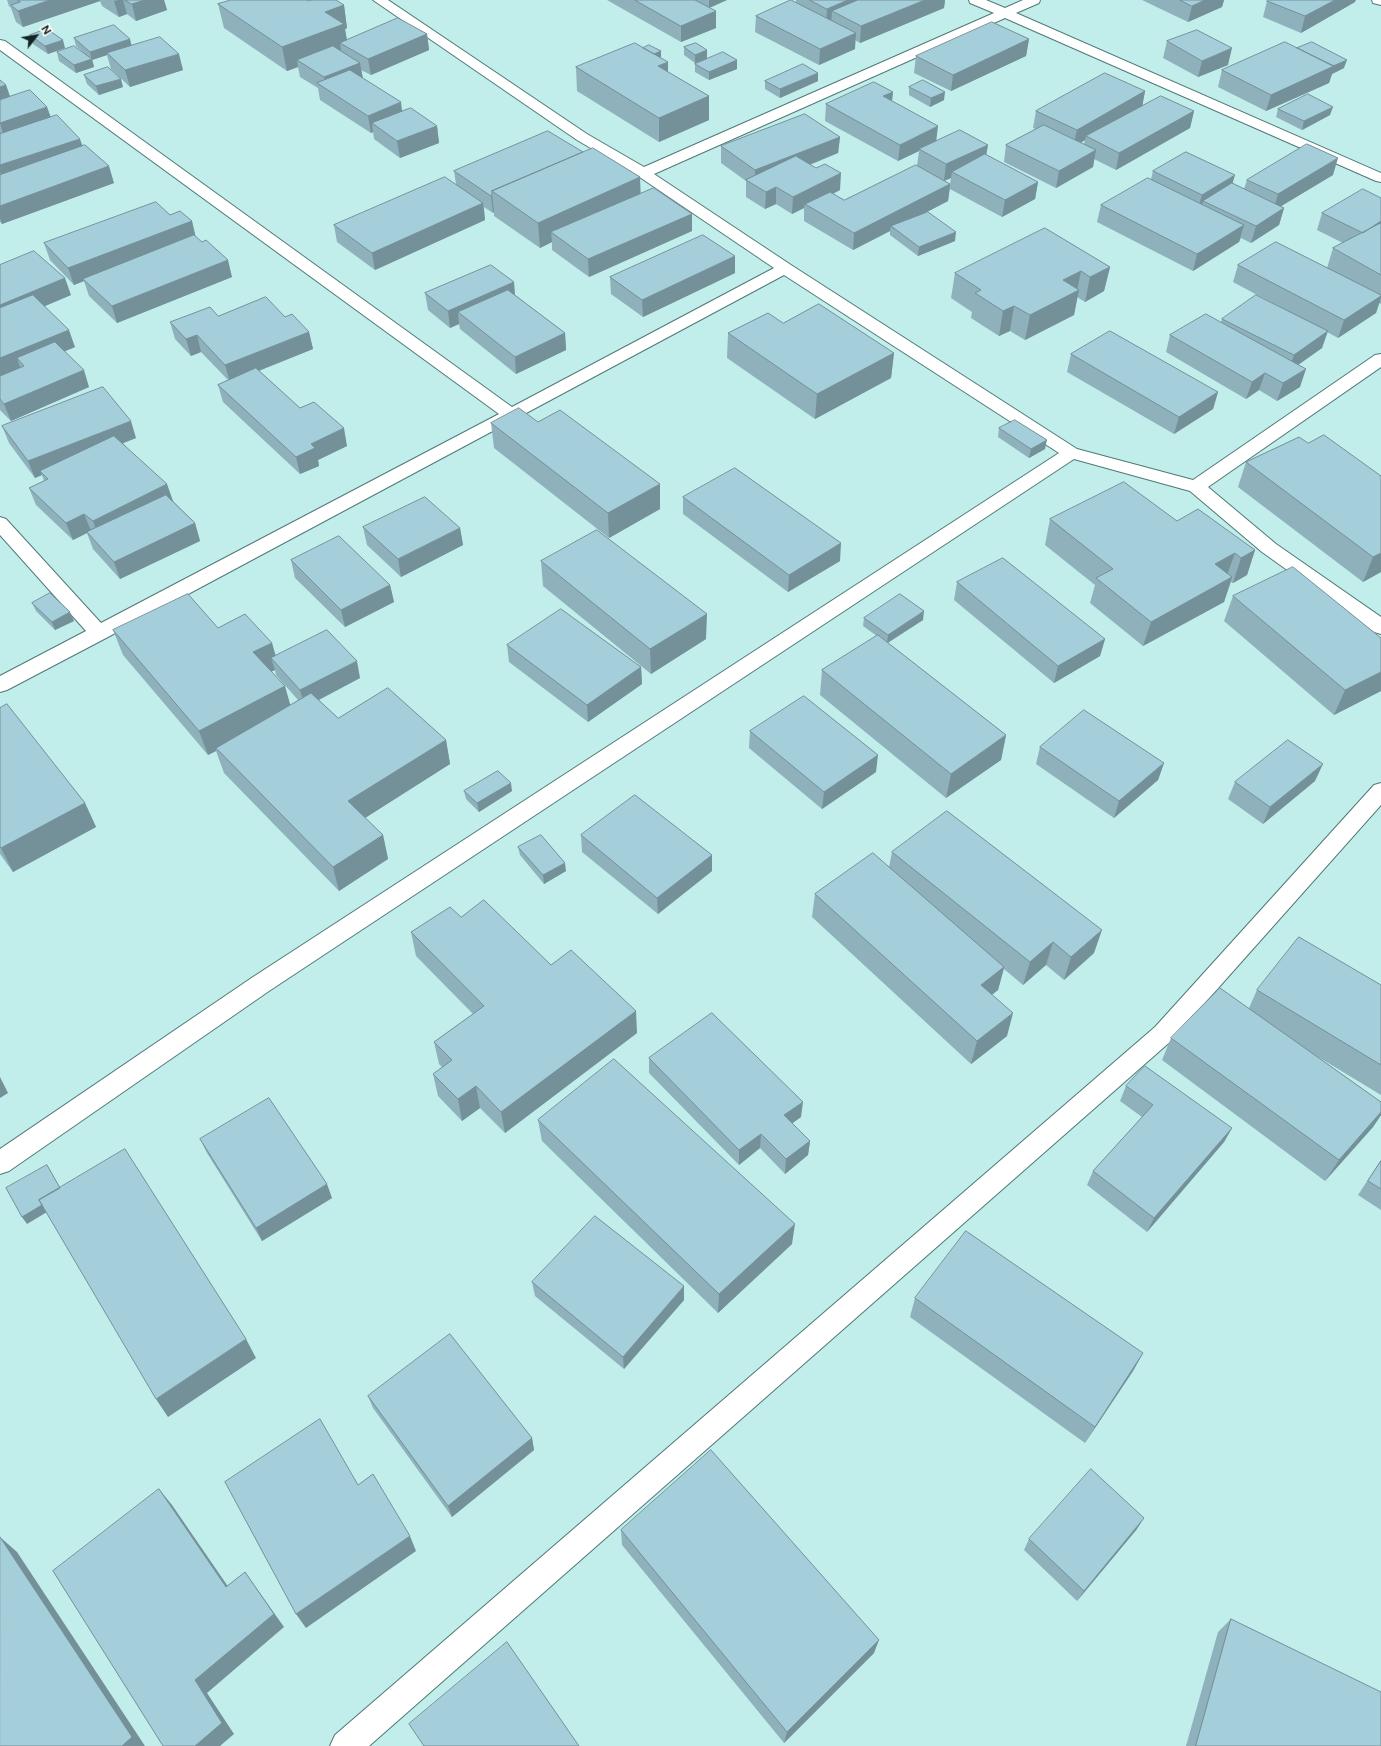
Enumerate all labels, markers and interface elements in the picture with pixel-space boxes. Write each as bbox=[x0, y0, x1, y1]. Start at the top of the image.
north arrow bbox=[16, 16, 56, 56]
text: N bbox=[39, 23, 54, 37]

